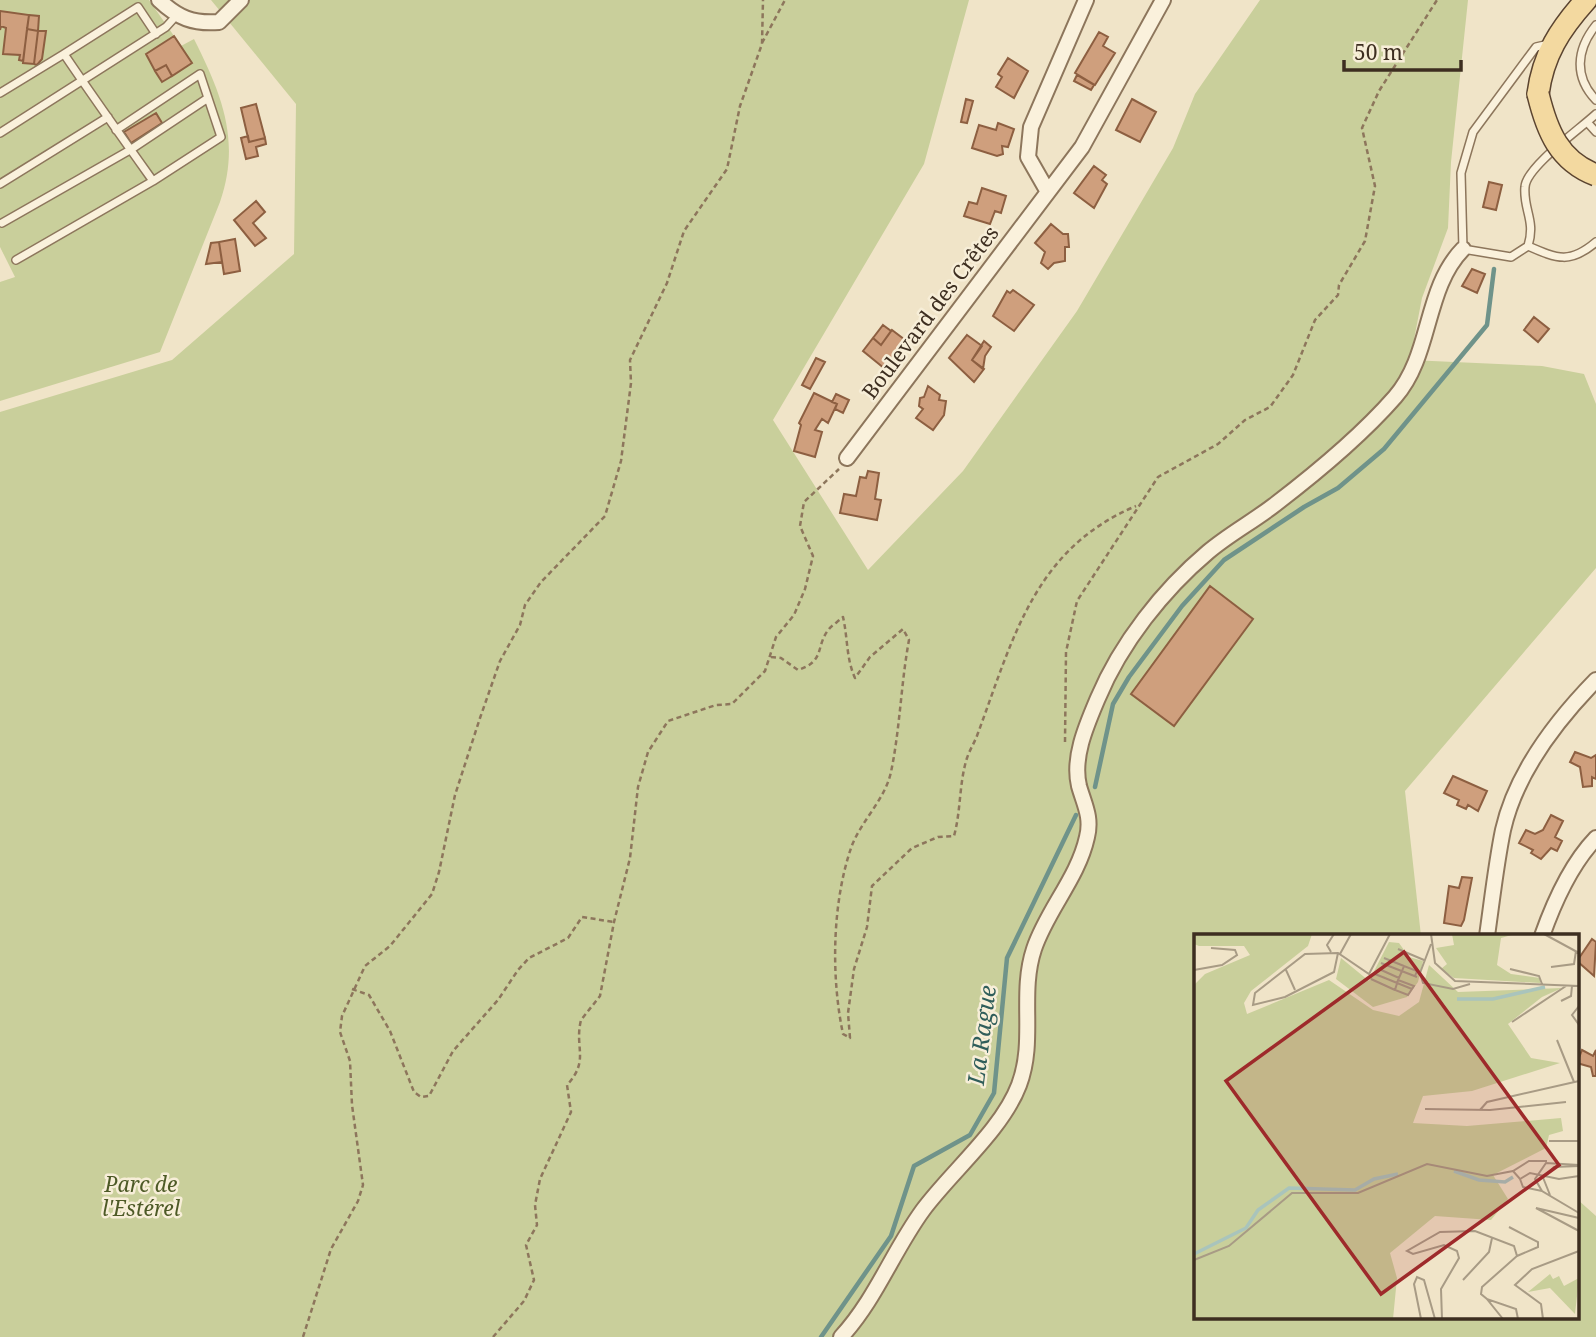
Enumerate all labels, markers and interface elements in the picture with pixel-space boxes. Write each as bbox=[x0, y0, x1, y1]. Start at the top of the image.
scale bar bbox=[1344, 28, 1461, 72]
text: 50 m bbox=[1354, 38, 1403, 66]
street label: Boulevard des Crêtes bbox=[856, 220, 1004, 404]
inset map bbox=[1194, 934, 1578, 1320]
water label: La Rague bbox=[959, 983, 1003, 1088]
park label: Parc de l'Estérel bbox=[102, 1170, 181, 1222]

